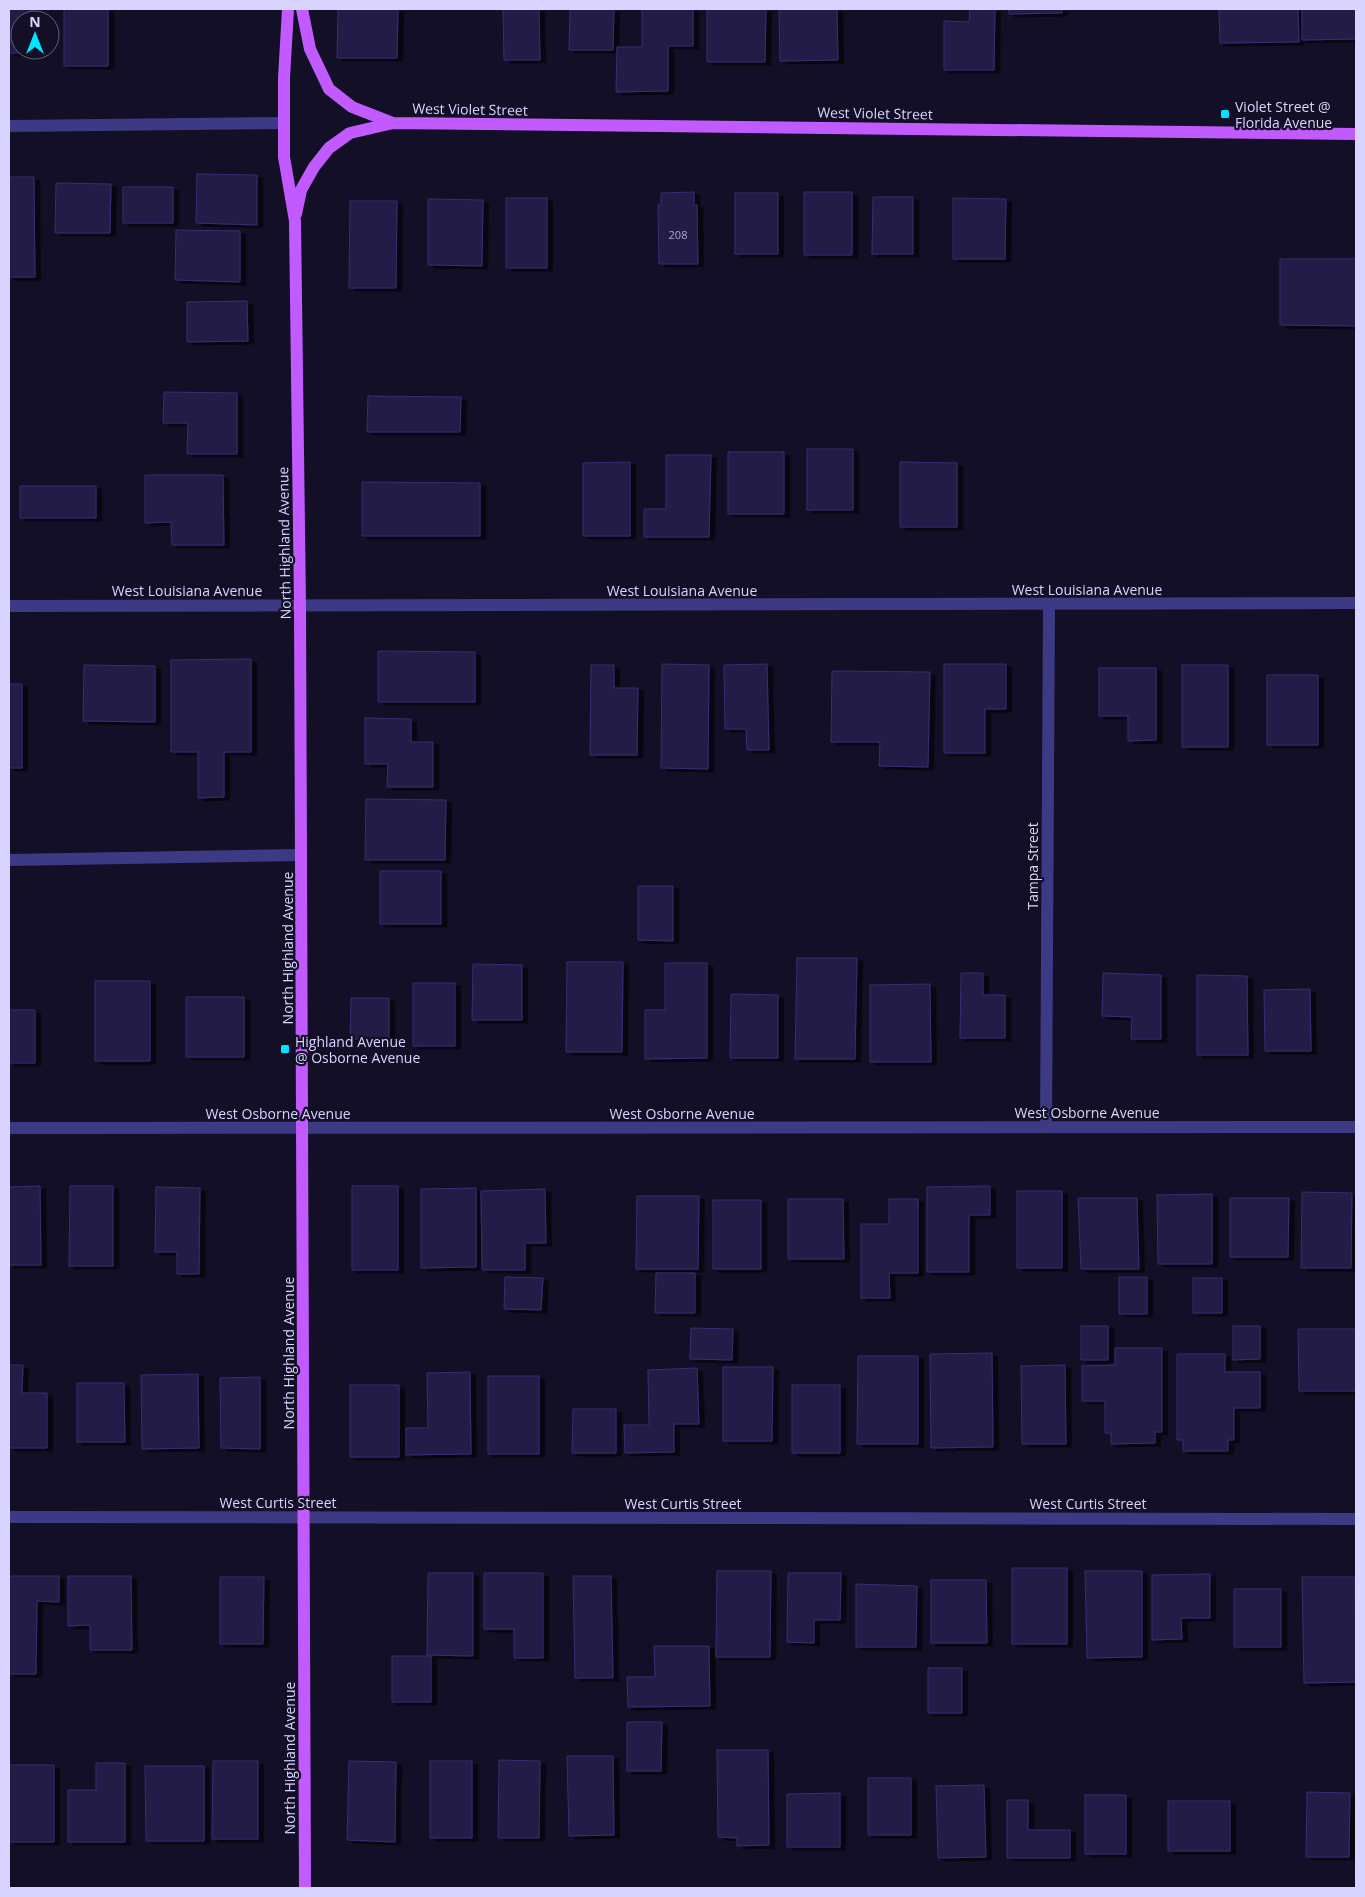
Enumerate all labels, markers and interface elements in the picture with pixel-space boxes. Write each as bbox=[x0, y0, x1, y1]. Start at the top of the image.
north arrow bbox=[10, 10, 60, 60]
text: N bbox=[29, 12, 41, 31]
place label: Violet Street @ Florida Avenue bbox=[1235, 97, 1332, 132]
street label: West Violet Street bbox=[412, 98, 528, 120]
street label: West Violet Street bbox=[817, 102, 933, 124]
marker: Violet Street @ Florida Avenue bbox=[1219, 108, 1231, 120]
house number: 208 bbox=[669, 227, 687, 242]
street label: North Highland Avenue bbox=[273, 466, 295, 620]
street label: West Louisiana Avenue bbox=[1012, 580, 1162, 599]
street label: West Louisiana Avenue bbox=[112, 581, 262, 600]
street label: West Louisiana Avenue bbox=[607, 581, 757, 600]
street label: Tampa Street bbox=[1023, 822, 1042, 910]
street label: North Highland Avenue bbox=[278, 871, 297, 1024]
place label: Highland Avenue @ Osborne Avenue bbox=[295, 1032, 420, 1067]
marker: Highland Avenue @ Osborne Avenue bbox=[279, 1043, 291, 1055]
street label: West Osborne Avenue bbox=[1014, 1103, 1160, 1122]
street label: West Osborne Avenue bbox=[205, 1104, 351, 1123]
street label: West Osborne Avenue bbox=[609, 1104, 755, 1123]
street label: North Highland Avenue bbox=[279, 1276, 298, 1429]
street label: West Curtis Street bbox=[219, 1493, 337, 1512]
street label: West Curtis Street bbox=[624, 1494, 742, 1513]
street label: West Curtis Street bbox=[1029, 1494, 1147, 1513]
street label: North Highland Avenue bbox=[280, 1681, 299, 1834]

